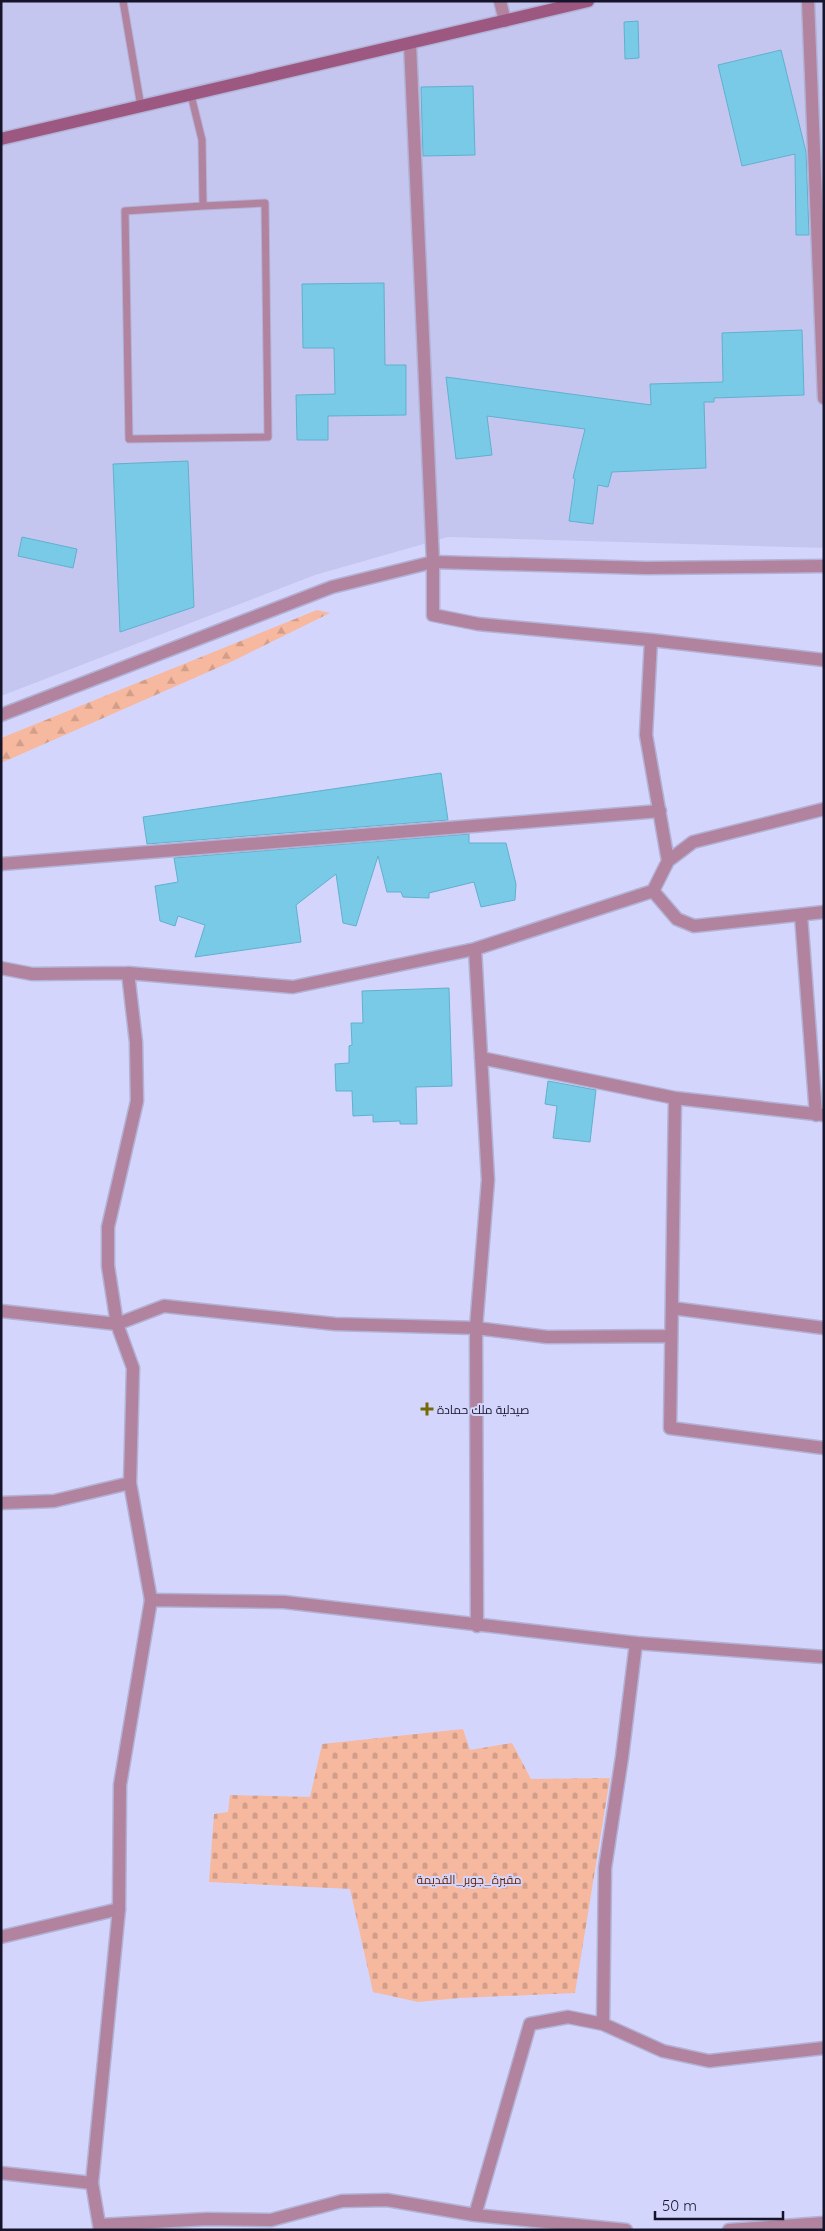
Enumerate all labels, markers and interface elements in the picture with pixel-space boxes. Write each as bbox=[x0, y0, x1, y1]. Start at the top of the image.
place label: صيدلية ملك حمادة bbox=[437, 1402, 529, 1417]
marker: صيدلية ملك حمادة bbox=[421, 1403, 433, 1415]
park label: مقبرة_جوبر_القديمة bbox=[417, 1872, 521, 1887]
scale bar bbox=[655, 2188, 782, 2220]
text: 50 m bbox=[662, 2196, 697, 2215]

